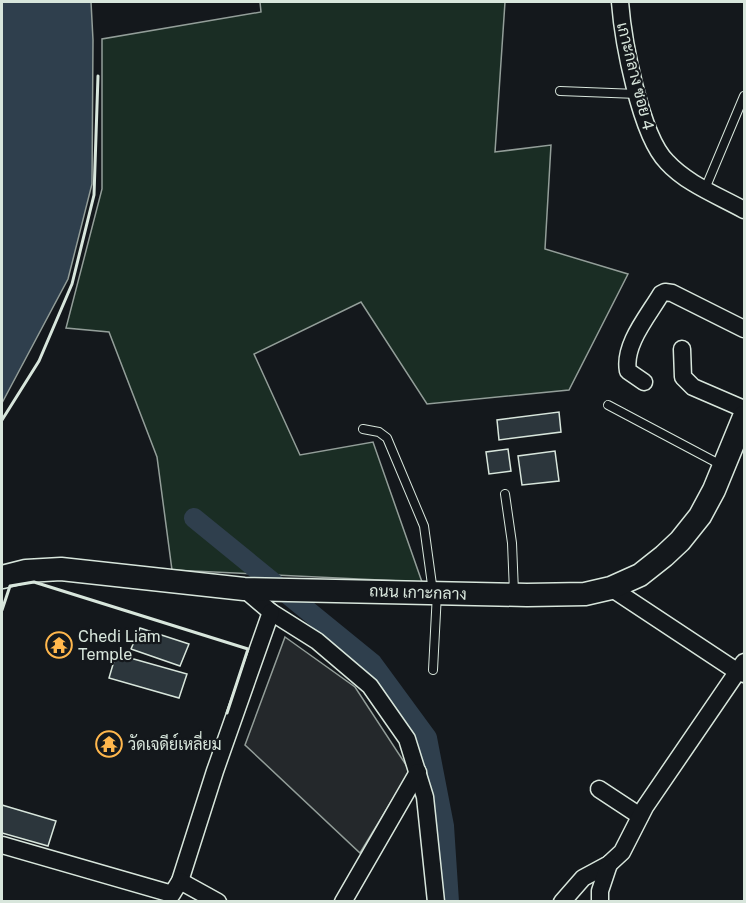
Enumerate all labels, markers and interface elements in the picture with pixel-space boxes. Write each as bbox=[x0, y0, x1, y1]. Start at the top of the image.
street label: เกาะกลาง ซอย 4 bbox=[613, 20, 658, 132]
street label: ถนน เกาะกลาง bbox=[369, 581, 467, 604]
place label: Chedi Liam Temple bbox=[78, 627, 161, 664]
temple icon: Chedi Liam Temple bbox=[44, 630, 74, 660]
temple icon: วัดเจดีย์เหลี่ยม bbox=[94, 729, 124, 759]
place label: วัดเจดีย์เหลี่ยม bbox=[128, 730, 222, 754]

